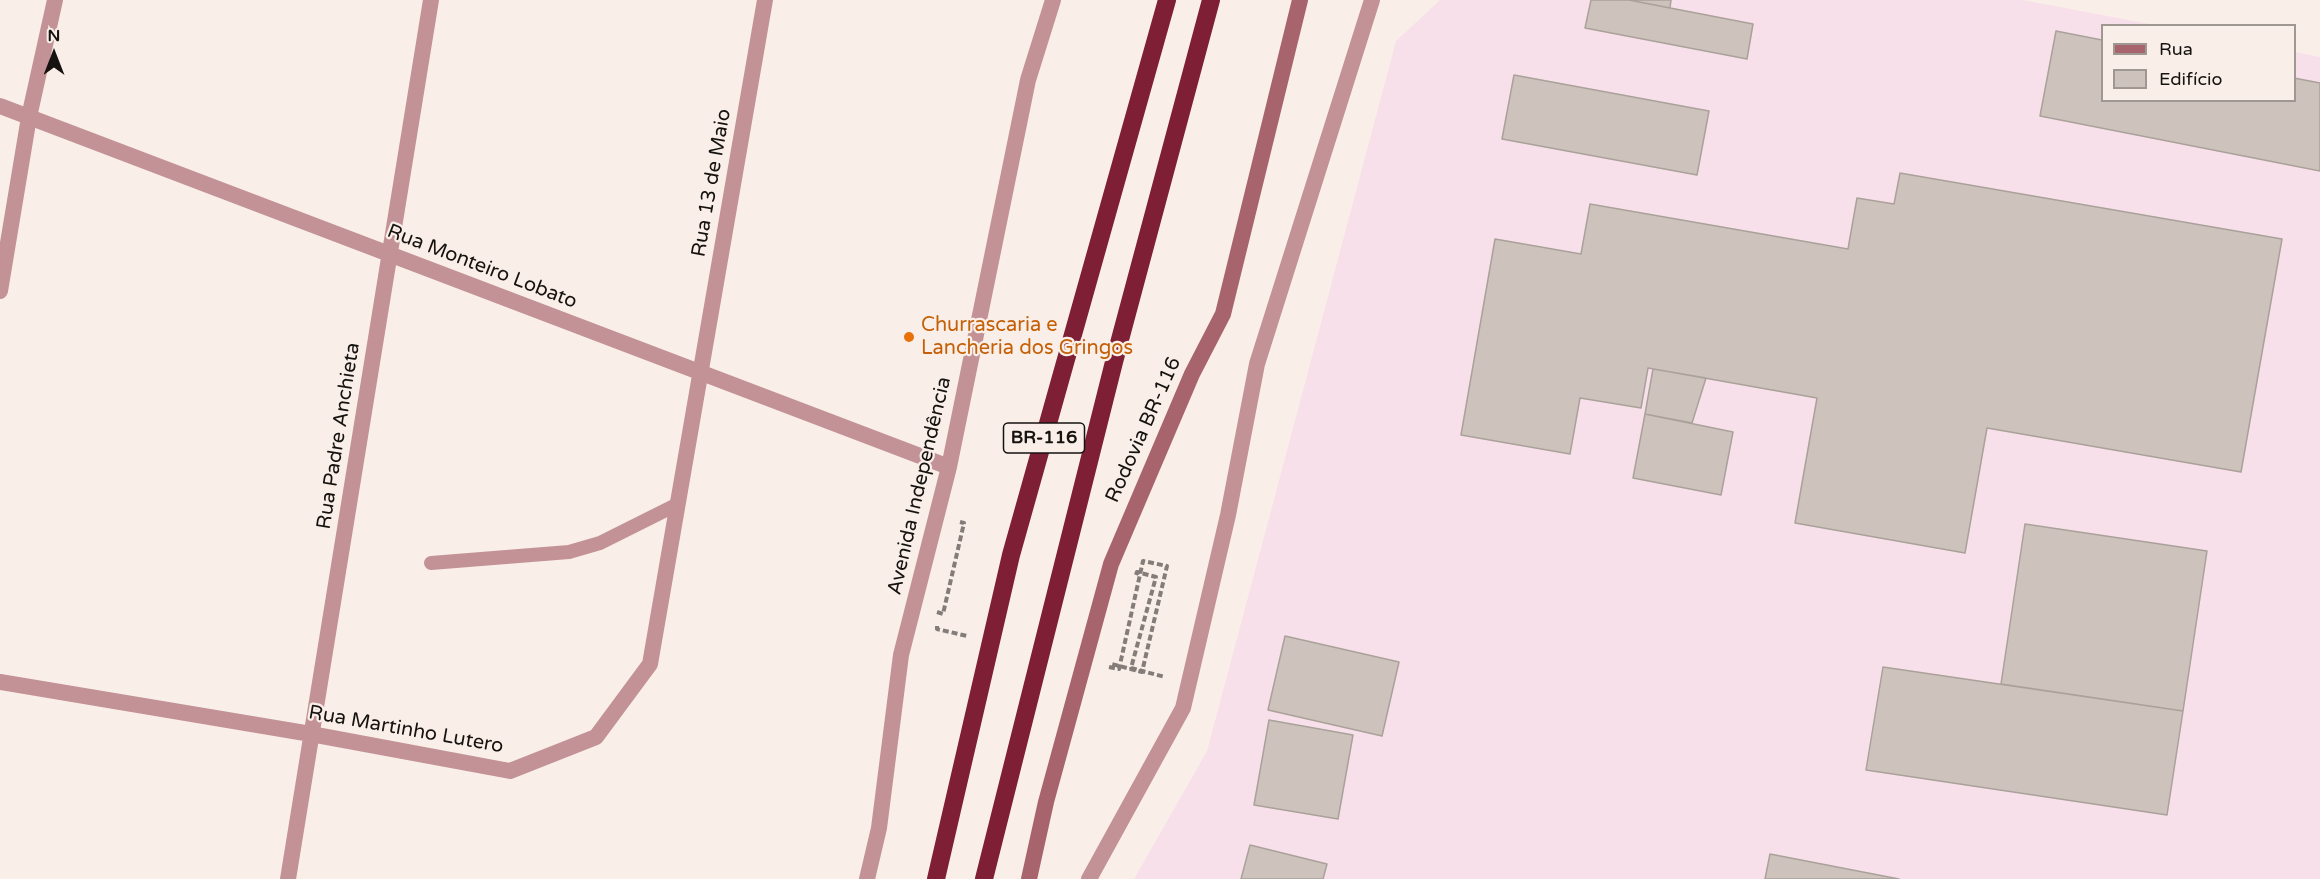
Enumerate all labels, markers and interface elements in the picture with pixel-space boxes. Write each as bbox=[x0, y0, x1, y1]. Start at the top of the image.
north arrow bbox=[24, 24, 84, 84]
legend bbox=[2101, 24, 2296, 102]
text: N bbox=[48, 26, 60, 46]
text: Rua bbox=[2159, 38, 2193, 60]
text: Edifício bbox=[2159, 68, 2222, 90]
street label: Rua 13 de Maio bbox=[687, 107, 737, 259]
street label: Rua Monteiro Lobato bbox=[384, 220, 580, 314]
place label: Churrascaria e Lancheria dos Gringos bbox=[921, 314, 1133, 361]
marker: Churrascaria e Lancheria dos Gringos bbox=[902, 330, 916, 344]
street label: Rua Padre Anchieta bbox=[312, 341, 366, 531]
street label: Rodovia BR-116 bbox=[1101, 353, 1187, 507]
street label: Avenida Independência bbox=[883, 375, 957, 597]
road number: BR-116 bbox=[1004, 423, 1084, 453]
street label: Rua Martinho Lutero bbox=[307, 701, 505, 759]

